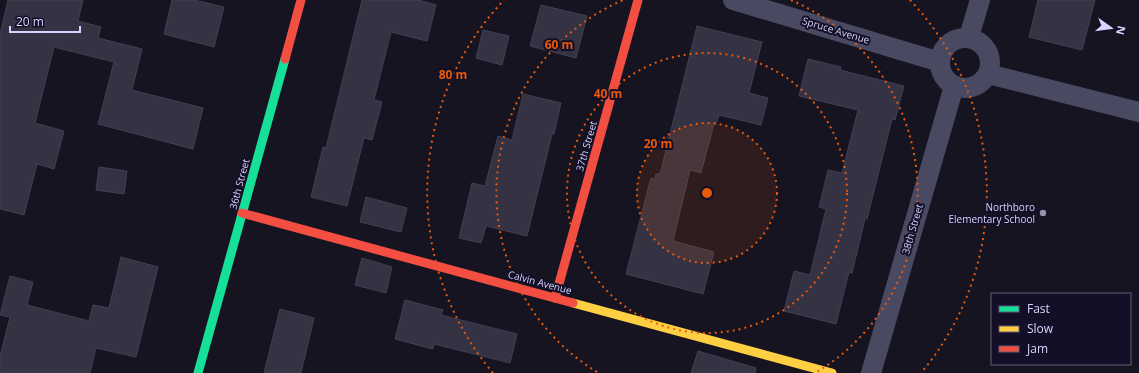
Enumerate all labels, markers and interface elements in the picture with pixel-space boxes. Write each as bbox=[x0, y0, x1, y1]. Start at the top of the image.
scale bar bbox=[10, 8, 80, 34]
north arrow bbox=[1091, 8, 1131, 48]
text: 20 m bbox=[16, 13, 44, 30]
street label: Spruce Avenue bbox=[801, 13, 872, 47]
text: N bbox=[1113, 24, 1130, 37]
text: 60 m bbox=[545, 36, 573, 53]
text: 80 m bbox=[439, 66, 467, 83]
text: 40 m bbox=[594, 85, 622, 102]
street label: 37th Street bbox=[572, 119, 600, 173]
text: 20 m bbox=[644, 135, 672, 152]
street label: 36th Street bbox=[226, 157, 253, 211]
centre of rings bbox=[700, 186, 714, 200]
place label: Northboro Elementary School bbox=[949, 200, 1035, 226]
street label: 38th Street bbox=[898, 202, 926, 256]
marker: Northboro Elementary School bbox=[1038, 208, 1048, 218]
street label: Calvin Avenue bbox=[507, 267, 574, 297]
legend bbox=[991, 293, 1131, 365]
text: Fast bbox=[1027, 300, 1050, 317]
text: Slow bbox=[1027, 320, 1054, 337]
text: Jam bbox=[1026, 340, 1048, 357]

